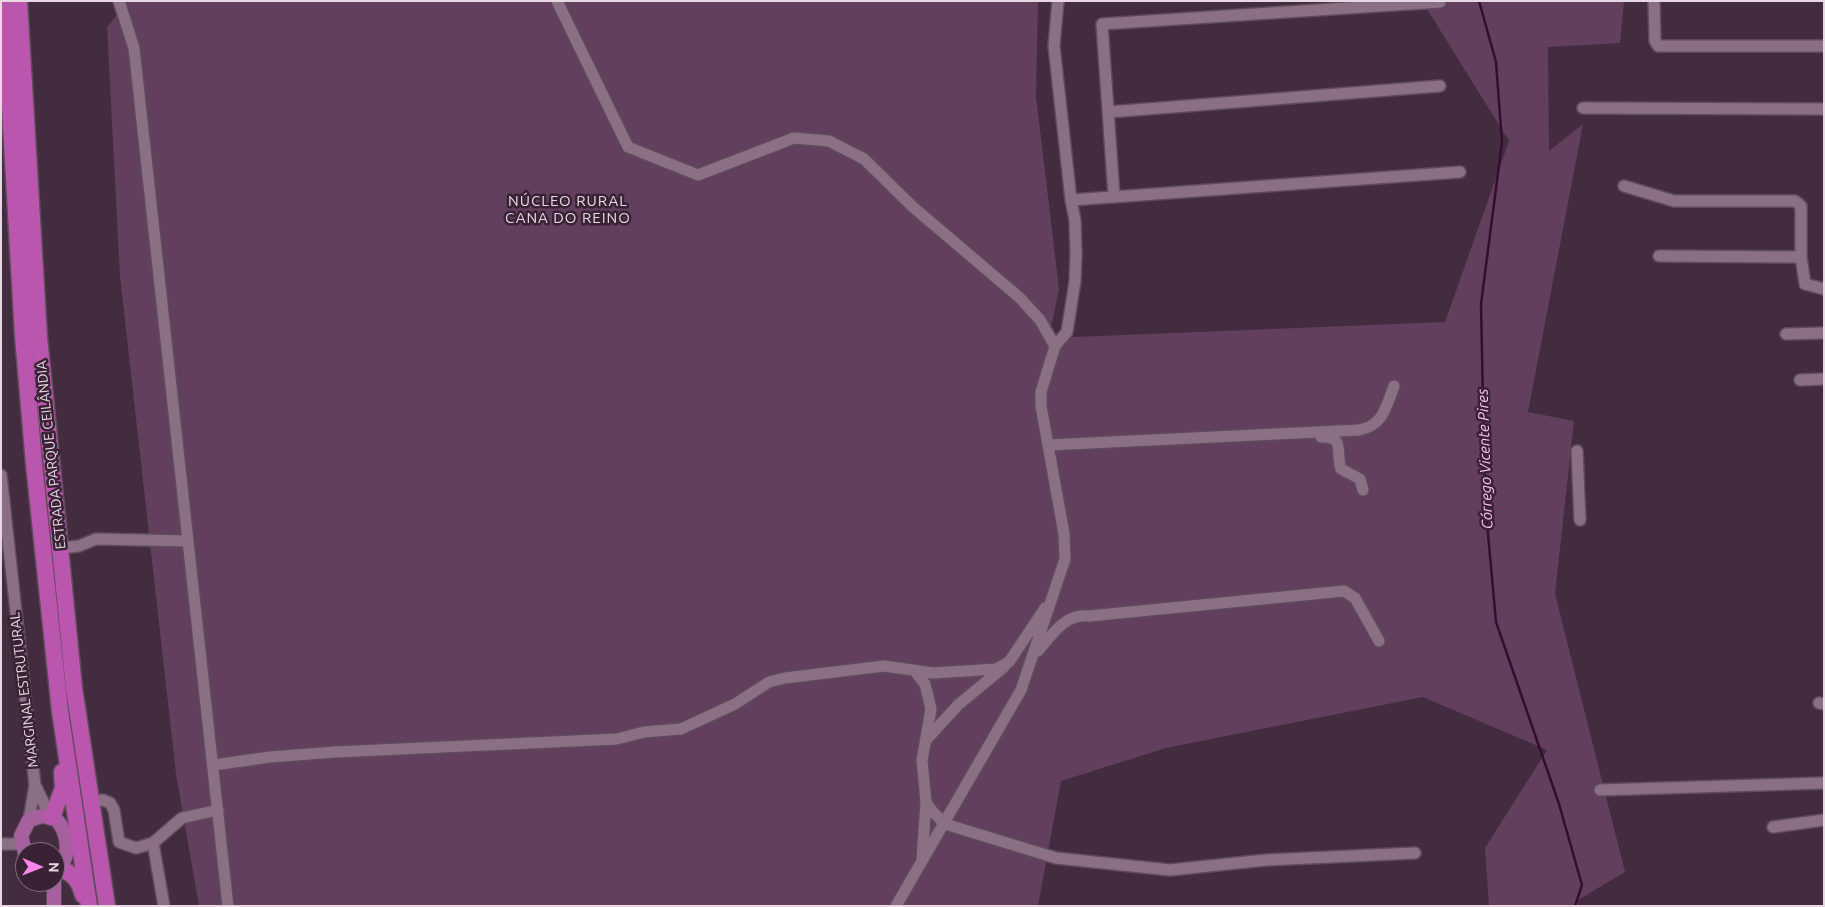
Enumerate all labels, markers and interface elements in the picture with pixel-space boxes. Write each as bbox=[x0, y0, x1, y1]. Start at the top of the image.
district label: NÚCLEO RURAL CANA DO REINO bbox=[503, 192, 633, 227]
street label: ESTRADA PARQUE CEILÂNDIA bbox=[33, 360, 69, 550]
water label: Córrego Vicente Pires bbox=[1474, 388, 1496, 530]
street label: MARGINAL ESTRUTURAL bbox=[6, 612, 42, 768]
north arrow bbox=[15, 842, 65, 892]
text: N bbox=[46, 862, 62, 873]

